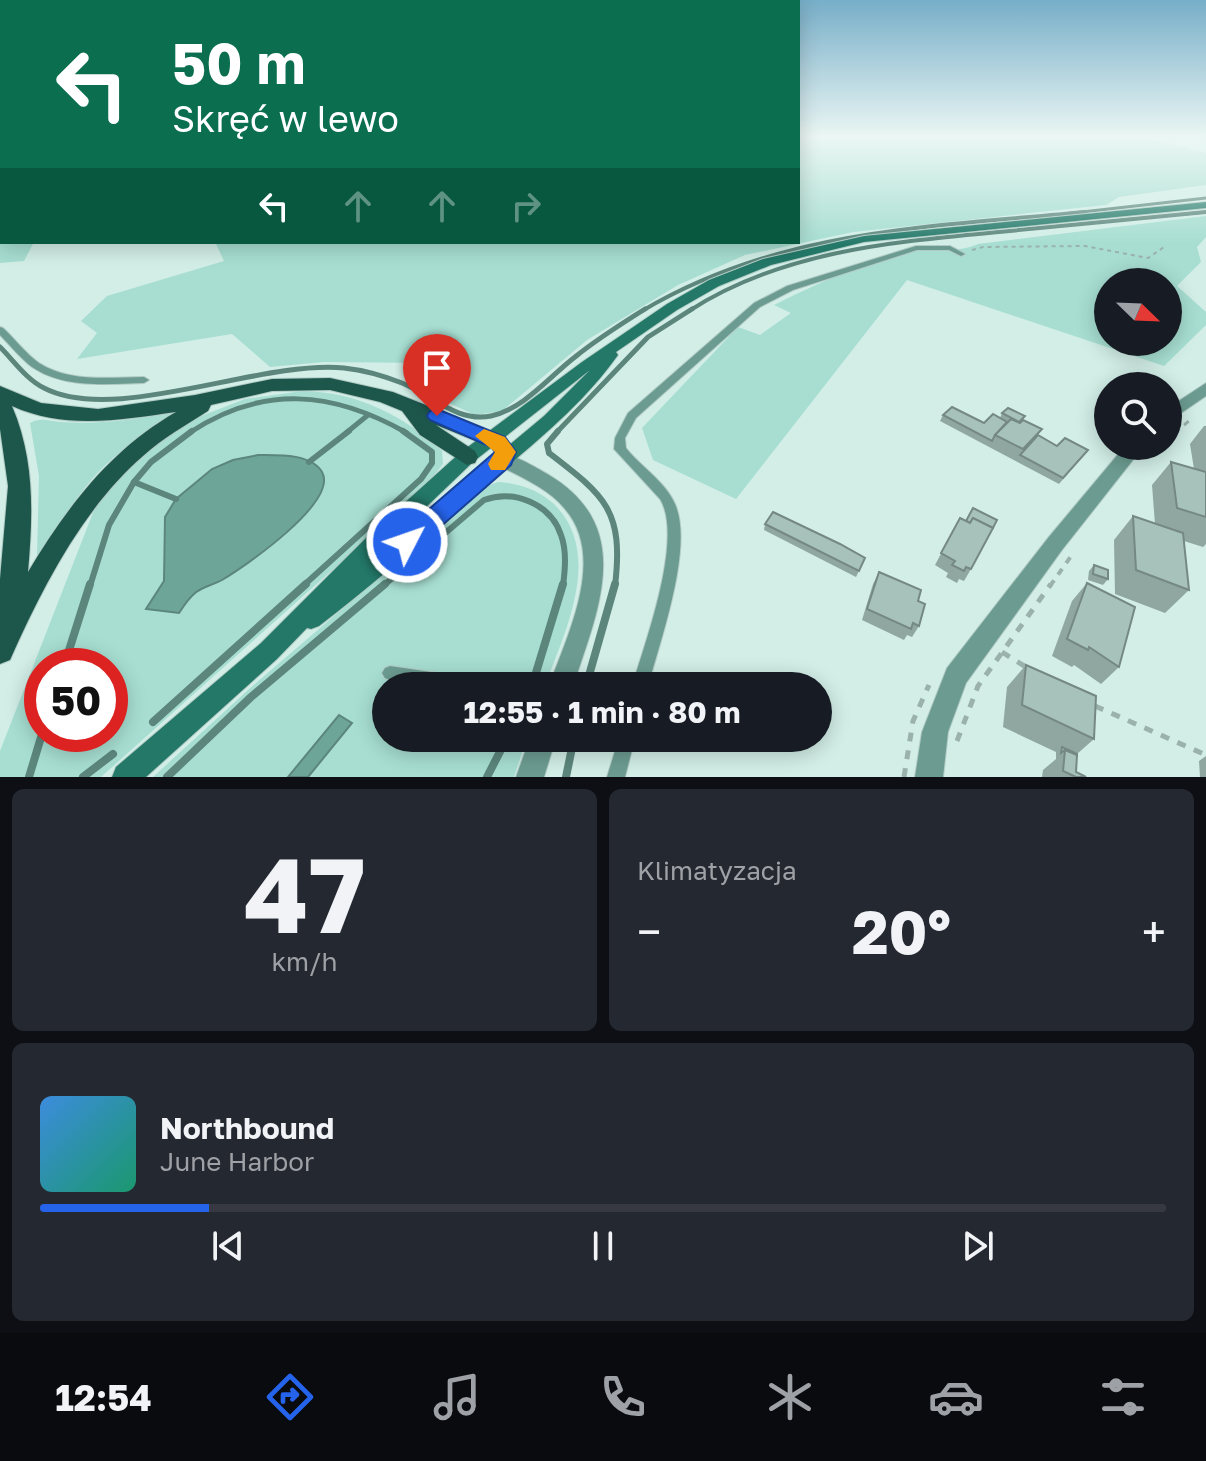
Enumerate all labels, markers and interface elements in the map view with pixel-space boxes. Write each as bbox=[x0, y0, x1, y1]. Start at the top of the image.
text: 50 m bbox=[172, 29, 306, 96]
icon: left bbox=[40, 32, 144, 136]
text: Skręć w lewo bbox=[172, 97, 399, 140]
icon: left bbox=[252, 184, 296, 228]
icon: ahead bbox=[336, 184, 380, 228]
icon: ahead bbox=[420, 184, 464, 228]
icon: right bbox=[504, 184, 548, 228]
north arrow bbox=[1094, 268, 1182, 356]
map controls bbox=[1094, 268, 1182, 460]
pin bbox=[403, 334, 471, 416]
icon: arrive bbox=[415, 346, 459, 390]
button: search bbox=[1094, 372, 1182, 460]
position arrow bbox=[365, 500, 449, 584]
speed limit sign: 50 bbox=[24, 648, 128, 752]
text: 12:55 · 1 min · 80 m bbox=[463, 694, 741, 730]
text: 47 bbox=[244, 831, 365, 956]
text: Klimatyzacja bbox=[637, 855, 797, 886]
text: 20° bbox=[852, 895, 951, 967]
text: − bbox=[637, 905, 661, 958]
text: + bbox=[1142, 905, 1166, 958]
text: km/h bbox=[271, 946, 338, 977]
text: Northbound bbox=[160, 1110, 334, 1146]
text: June Harbor bbox=[160, 1146, 314, 1177]
icon: previous bbox=[206, 1224, 250, 1268]
icon: pause bbox=[581, 1224, 625, 1268]
icon: next bbox=[956, 1224, 1000, 1268]
icon: directions bbox=[262, 1369, 318, 1425]
icon: music bbox=[429, 1369, 485, 1425]
icon: phone bbox=[595, 1369, 651, 1425]
icon: climate bbox=[762, 1369, 818, 1425]
icon: car bbox=[928, 1369, 984, 1425]
icon: filters bbox=[1095, 1369, 1151, 1425]
text: 12:54 bbox=[55, 1376, 152, 1419]

